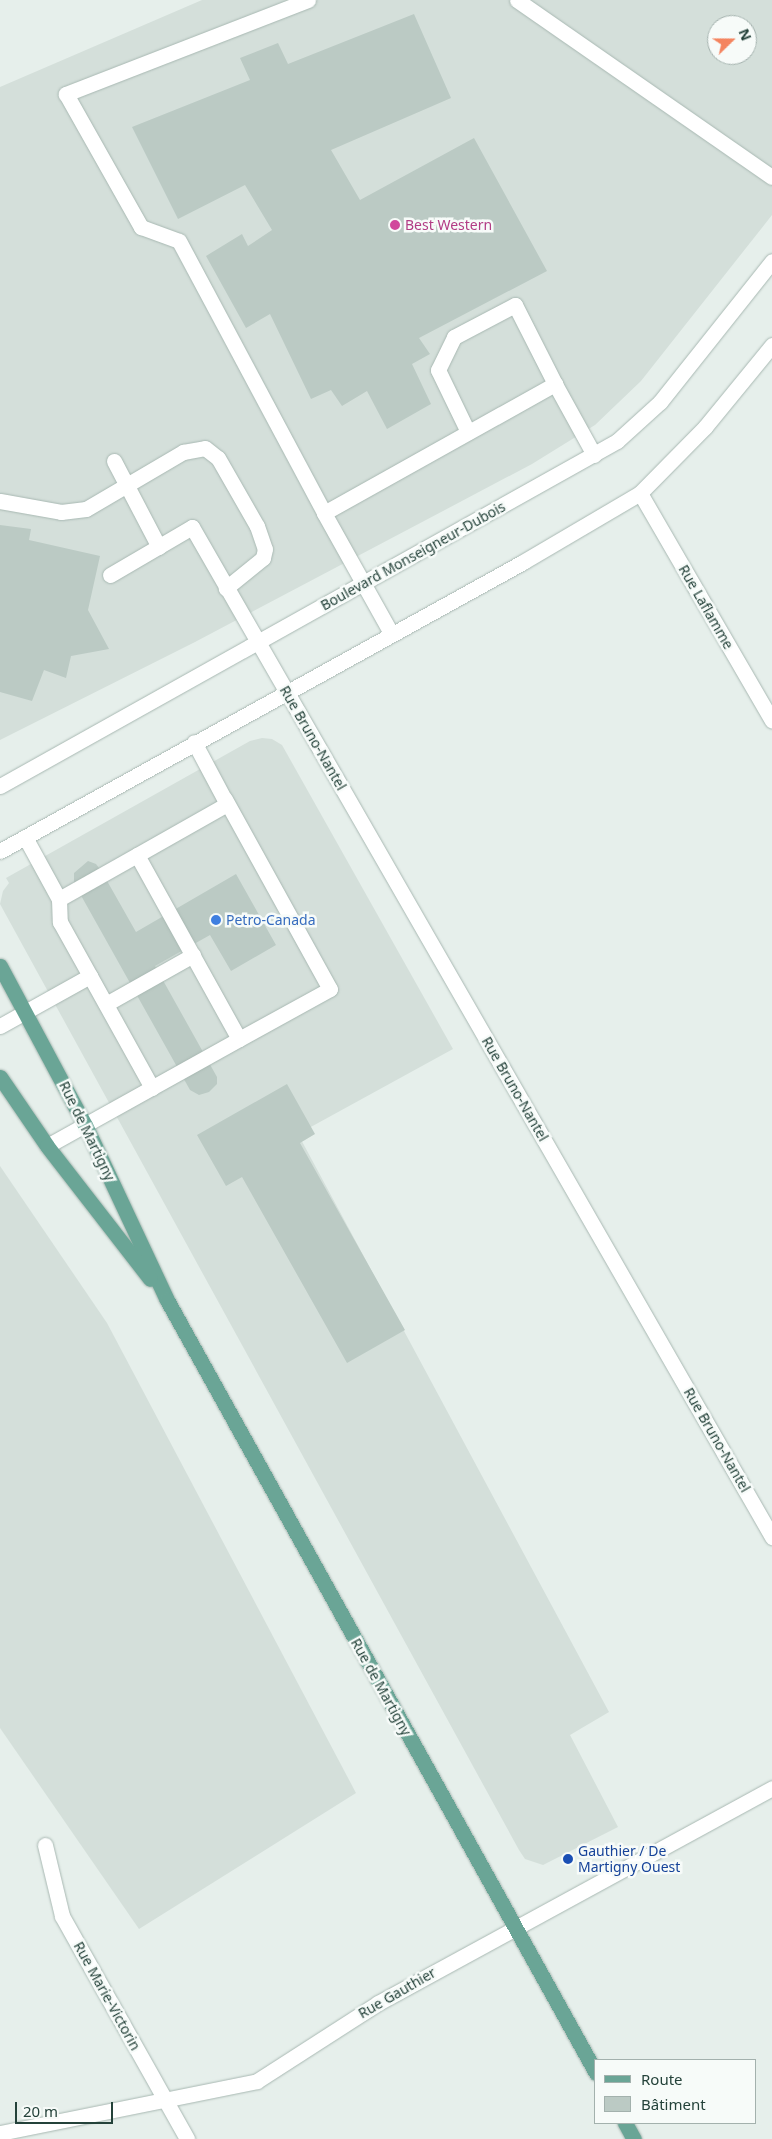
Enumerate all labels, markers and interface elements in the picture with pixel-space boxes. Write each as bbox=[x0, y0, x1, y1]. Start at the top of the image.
north arrow bbox=[707, 15, 757, 65]
text: N bbox=[734, 26, 756, 43]
place label: Best Western bbox=[405, 217, 492, 233]
marker: Best Western bbox=[389, 219, 401, 231]
street label: Boulevard Monseigneur-Dubois bbox=[318, 498, 508, 614]
street label: Rue Laflamme bbox=[675, 562, 737, 652]
street label: Rue Bruno-Nantel bbox=[276, 683, 350, 793]
place label: Petro-Canada bbox=[226, 912, 316, 928]
marker: Petro-Canada bbox=[210, 914, 222, 926]
street label: Rue Bruno-Nantel bbox=[478, 1034, 552, 1144]
street label: Rue de Martigny bbox=[56, 1079, 118, 1183]
street label: Rue Bruno-Nantel bbox=[680, 1385, 754, 1495]
street label: Rue de Martigny bbox=[347, 1636, 415, 1738]
place label: Gauthier / De Martigny Ouest bbox=[578, 1843, 680, 1875]
marker: Gauthier / De Martigny Ouest bbox=[562, 1853, 574, 1865]
street label: Rue Marie-Victorin bbox=[70, 1939, 144, 2053]
street label: Rue Gauthier bbox=[355, 1964, 439, 2022]
legend bbox=[594, 2059, 757, 2124]
text: Route bbox=[641, 2069, 683, 2089]
scale bar bbox=[18, 2092, 115, 2124]
text: Bâtiment bbox=[641, 2094, 706, 2114]
text: 20 m bbox=[23, 2101, 58, 2121]

